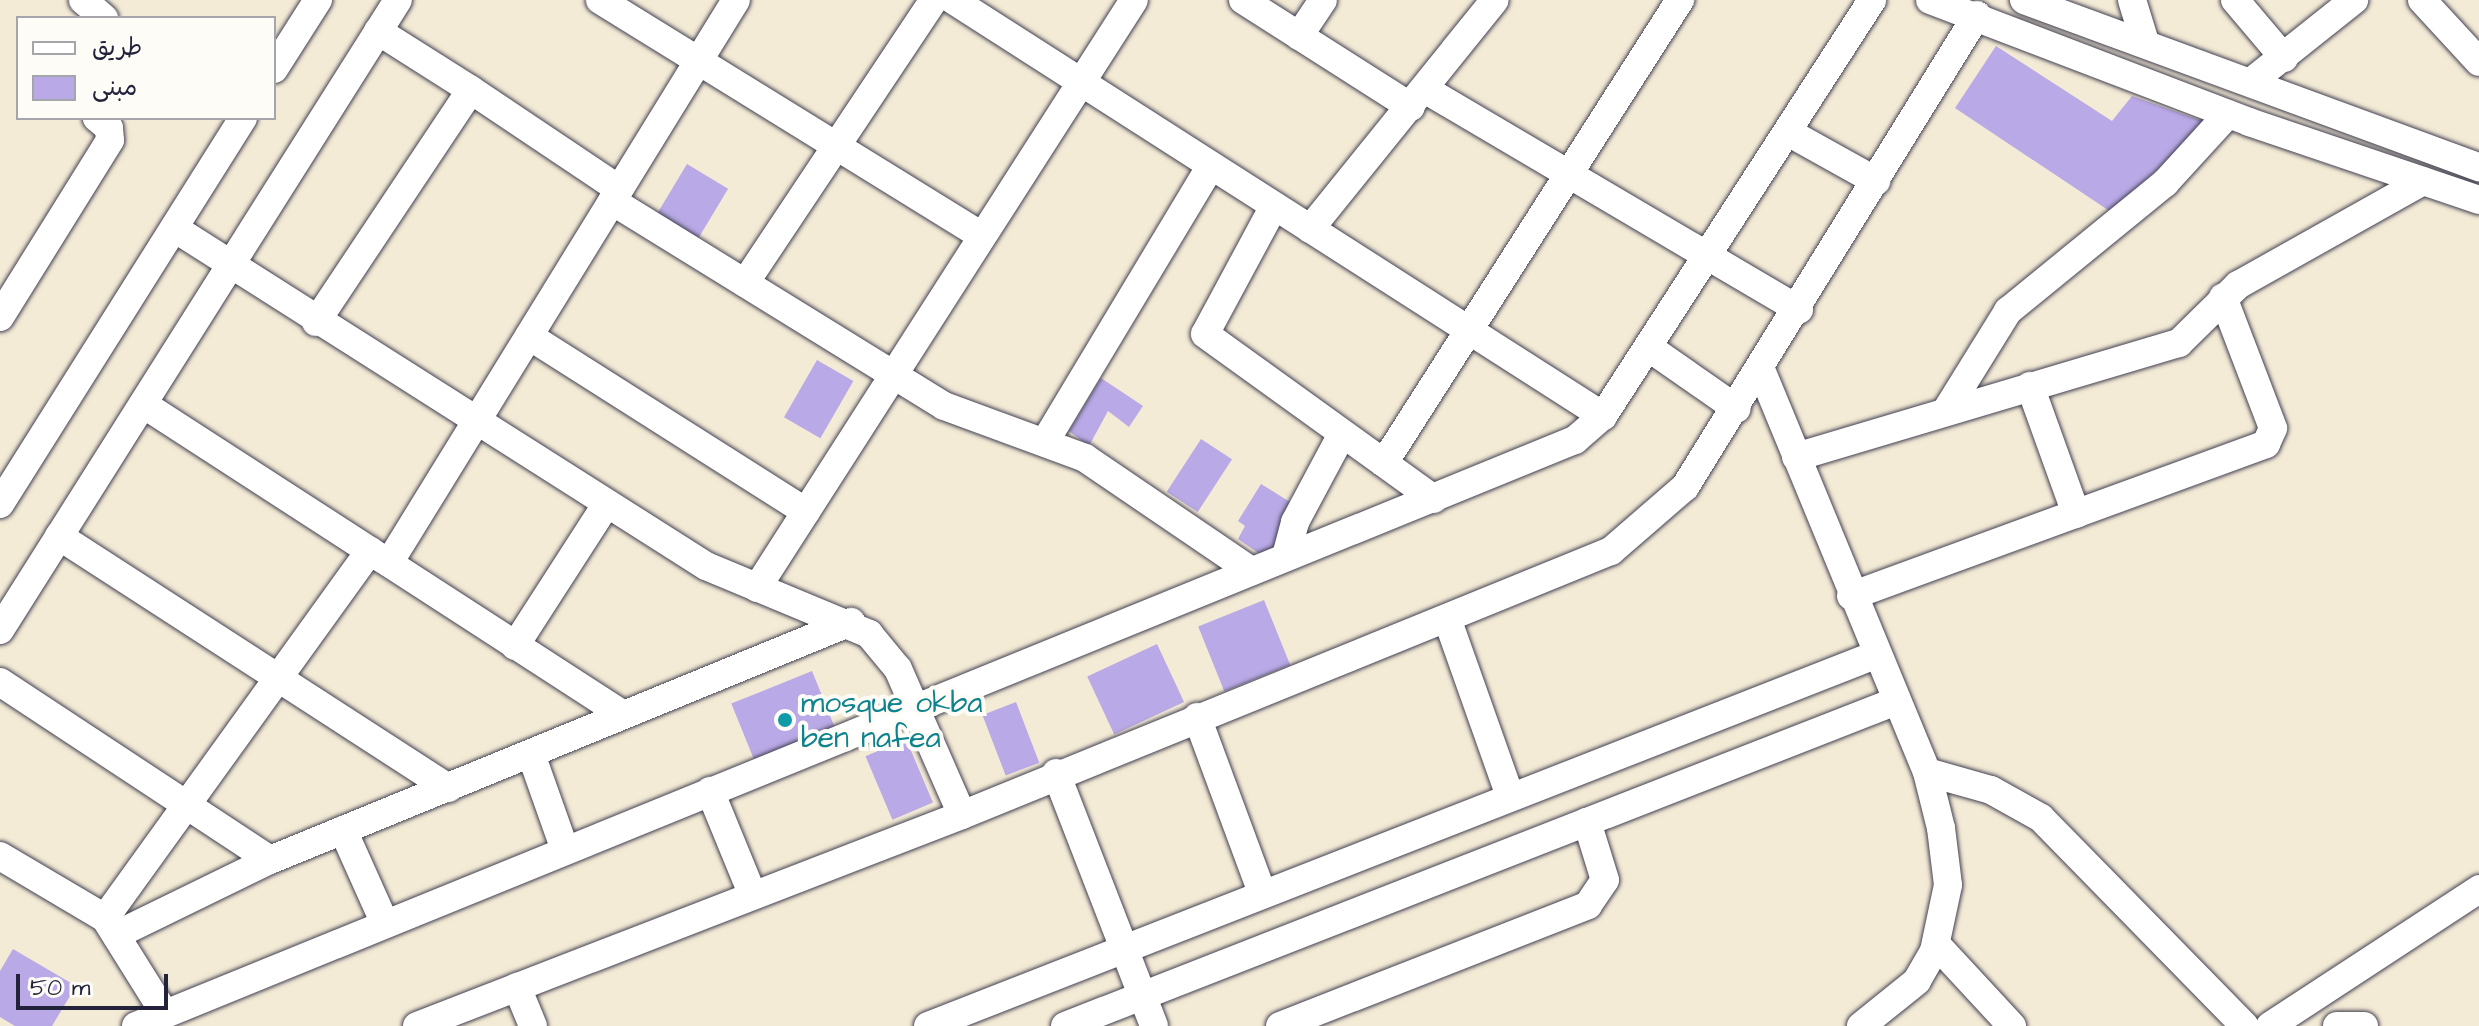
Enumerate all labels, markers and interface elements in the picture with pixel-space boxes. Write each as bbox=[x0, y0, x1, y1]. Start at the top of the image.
legend bbox=[16, 16, 276, 120]
text: طريق bbox=[92, 31, 142, 65]
text: مبنى bbox=[92, 71, 137, 105]
place label: mosque okba ben nafea bbox=[801, 685, 983, 756]
marker: mosque okba ben nafea bbox=[776, 711, 794, 729]
scale bar bbox=[20, 958, 172, 1008]
text: 50 m bbox=[30, 971, 90, 1005]

